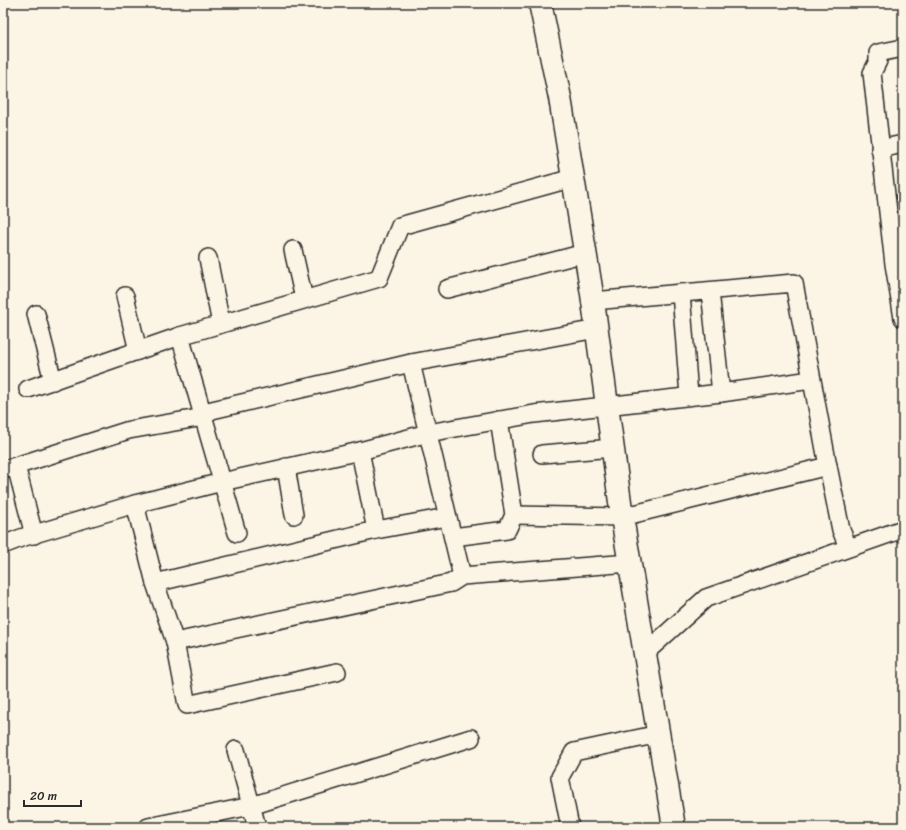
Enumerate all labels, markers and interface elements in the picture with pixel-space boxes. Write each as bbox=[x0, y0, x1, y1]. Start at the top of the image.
scale bar bbox=[24, 782, 81, 808]
text: 20 m bbox=[30, 785, 57, 807]

